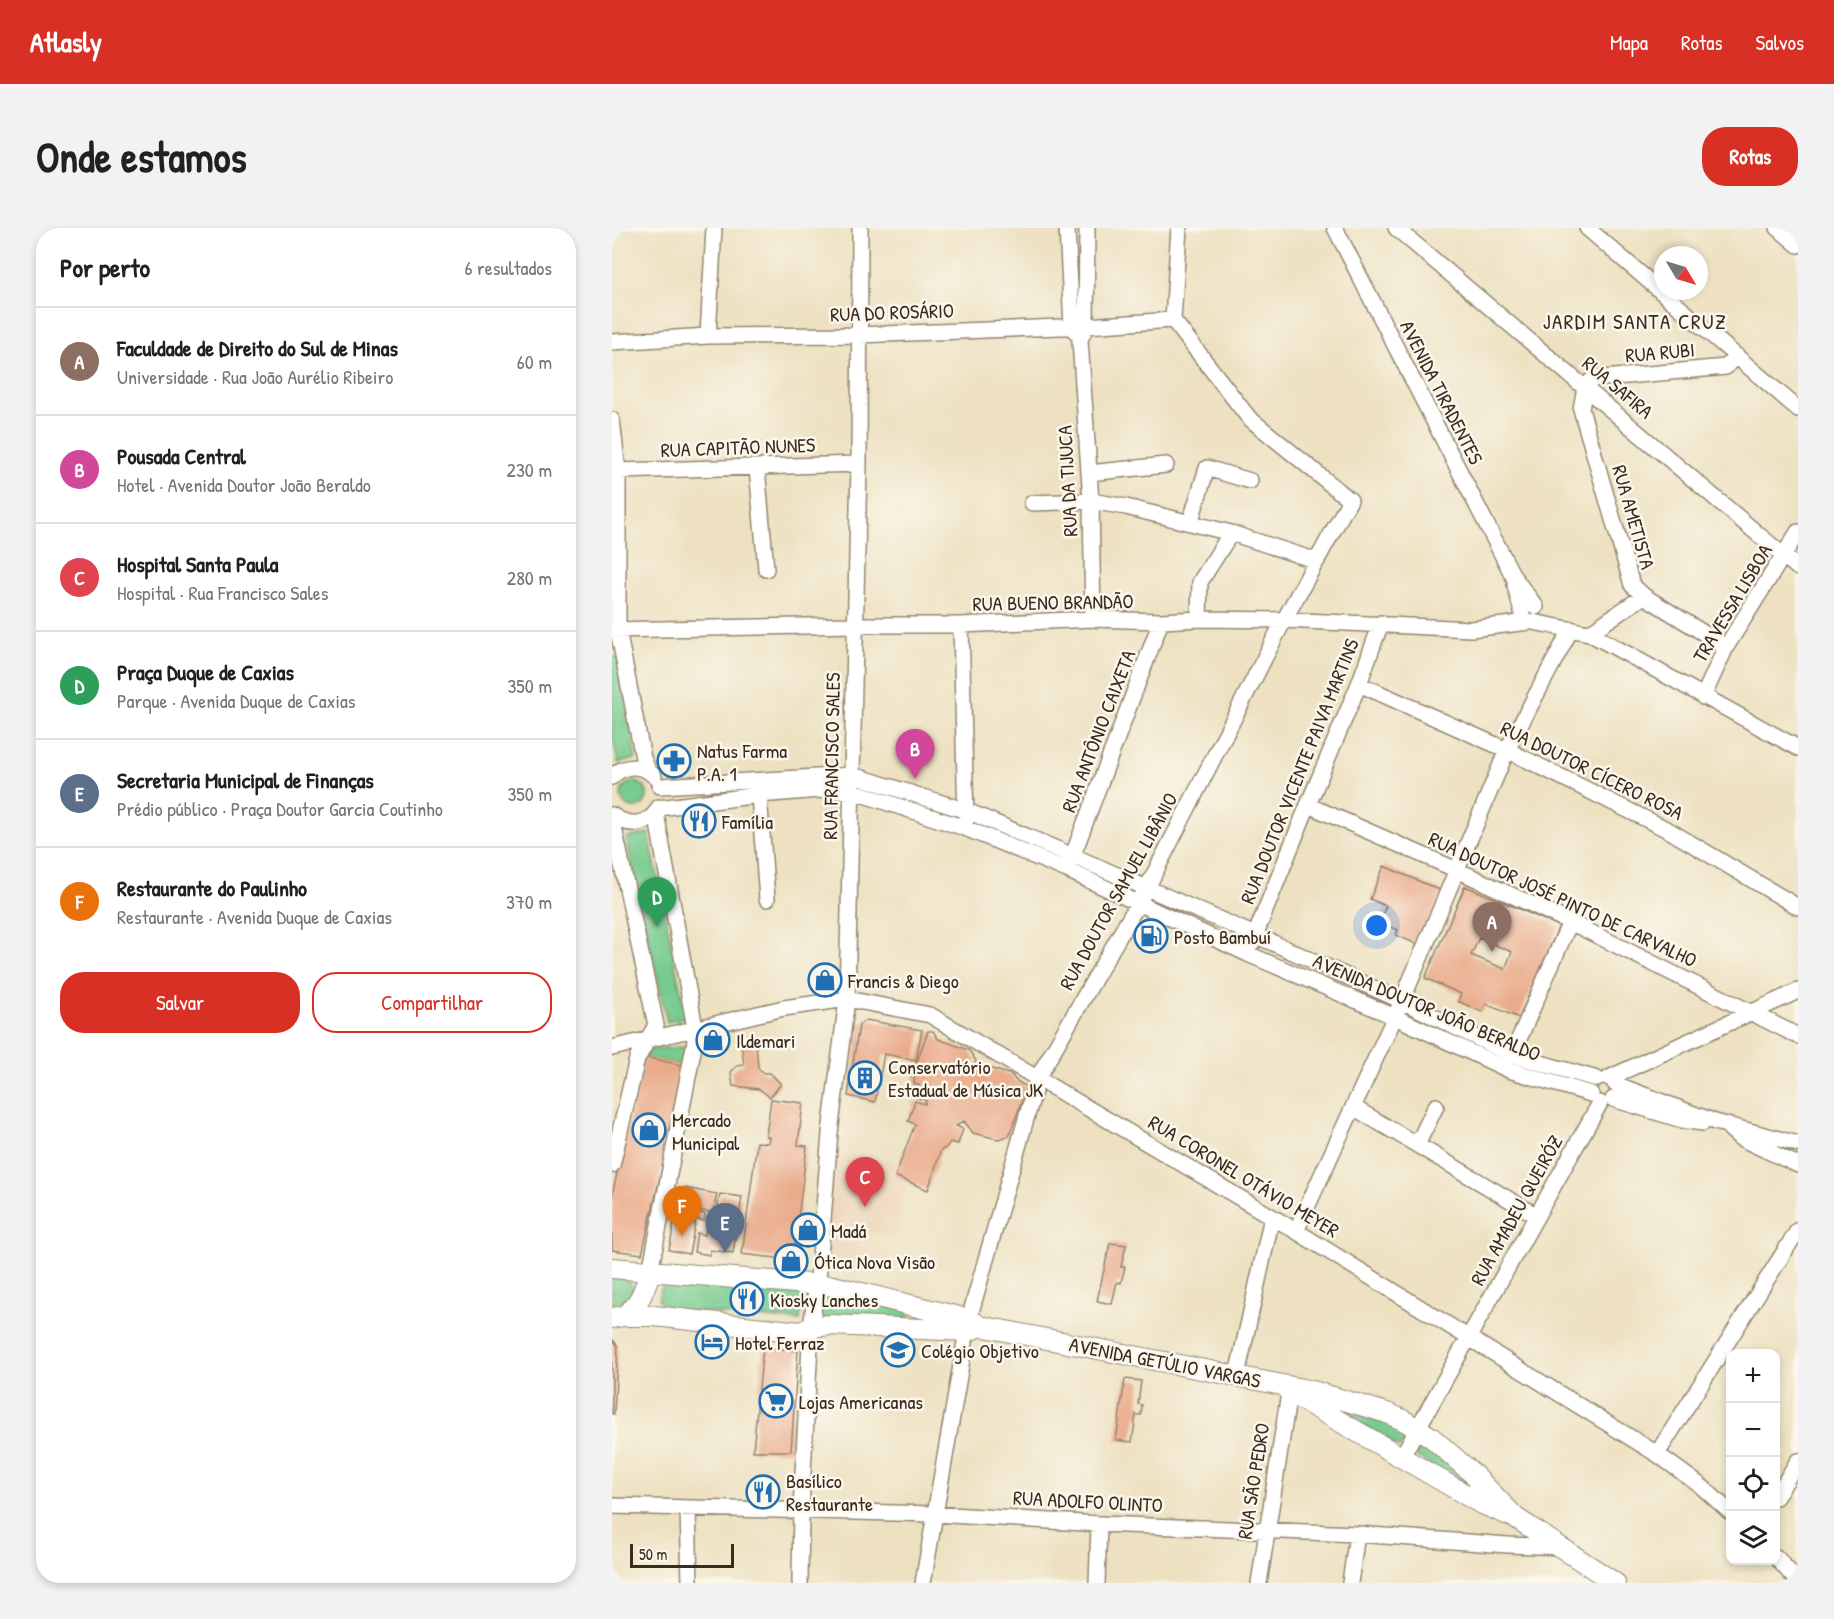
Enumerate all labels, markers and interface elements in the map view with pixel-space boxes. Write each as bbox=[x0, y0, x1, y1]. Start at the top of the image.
text: Atlasly bbox=[30, 23, 102, 61]
text: Mapa bbox=[1610, 28, 1648, 57]
text: Rotas bbox=[1681, 28, 1723, 57]
text: Salvos bbox=[1756, 28, 1804, 57]
button: Rotas bbox=[1702, 127, 1798, 186]
text: Onde estamos bbox=[36, 128, 247, 185]
north arrow bbox=[1654, 246, 1708, 300]
text: Por perto bbox=[60, 250, 150, 285]
text: 6 resultados bbox=[464, 254, 552, 281]
street label: RUA DO ROSÁRIO bbox=[830, 296, 954, 328]
district label: JARDIM SANTA CRUZ bbox=[1543, 307, 1727, 336]
street label: AVENIDA TIRADENTES bbox=[1394, 315, 1490, 469]
text: Faculdade de Direito do Sul de Minas bbox=[117, 333, 398, 363]
street label: RUA RUBI bbox=[1624, 336, 1696, 368]
text: A bbox=[75, 348, 84, 375]
text: 60 m bbox=[517, 348, 552, 375]
street label: RUA SAFIRA bbox=[1577, 350, 1659, 425]
text: Universidade · Rua João Aurélio Ribeiro bbox=[117, 363, 393, 390]
street label: RUA DA TIJUCA bbox=[1051, 424, 1083, 537]
street label: RUA CAPITÃO NUNES bbox=[660, 431, 816, 463]
text: Pousada Central bbox=[117, 441, 246, 471]
text: B bbox=[74, 456, 85, 483]
text: 230 m bbox=[507, 456, 552, 483]
street label: RUA AMETISTA bbox=[1606, 462, 1662, 573]
text: Hotel · Avenida Doutor João Beraldo bbox=[117, 471, 371, 498]
street label: TRAVESSA LISBOA bbox=[1686, 539, 1778, 667]
text: Hospital Santa Paula bbox=[117, 549, 278, 579]
text: C bbox=[74, 564, 85, 591]
text: 280 m bbox=[507, 564, 552, 591]
text: Hospital · Rua Francisco Sales bbox=[117, 579, 328, 606]
street label: RUA BUENO BRANDÃO bbox=[972, 587, 1134, 617]
street label: RUA DOUTOR VICENTE PAIVA MARTINS bbox=[1233, 634, 1365, 908]
street label: RUA ANTÔNIO CAIXETA bbox=[1055, 646, 1141, 816]
text: Praça Duque de Caxias bbox=[117, 657, 294, 687]
text: D bbox=[75, 672, 84, 699]
text: 350 m bbox=[507, 672, 552, 699]
street label: RUA FRANCISCO SALES bbox=[816, 672, 846, 840]
text: Parque · Avenida Duque de Caxias bbox=[117, 687, 356, 714]
street label: RUA DOUTOR CÍCERO ROSA bbox=[1496, 714, 1688, 826]
pin: B bbox=[896, 730, 934, 779]
place label: Natus Farma P.A. 1 bbox=[697, 737, 787, 787]
pharmacy icon: Natus Farma P.A. 1 bbox=[656, 743, 692, 779]
text: Secretaria Municipal de Finanças bbox=[117, 765, 374, 795]
text: E bbox=[75, 780, 84, 807]
text: 350 m bbox=[507, 780, 552, 807]
street label: RUA DOUTOR SAMUEL LIBÂNIO bbox=[1053, 788, 1183, 994]
text: Prédio público · Praça Doutor Garcia Coutinho bbox=[117, 795, 443, 822]
restaurant icon: Família bbox=[681, 803, 717, 839]
place label: Família bbox=[721, 808, 773, 835]
street label: RUA DOUTOR JOSÉ PINTO DE CARVALHO bbox=[1425, 826, 1701, 972]
text: Restaurante do Paulinho bbox=[117, 873, 307, 903]
pin: D bbox=[638, 878, 676, 927]
text: F bbox=[76, 888, 83, 915]
text: 370 m bbox=[506, 888, 552, 915]
pin: A bbox=[1472, 902, 1512, 952]
text: Restaurante · Avenida Duque de Caxias bbox=[117, 903, 392, 930]
your location bbox=[1362, 911, 1391, 940]
fuel station icon: Posto Bambuí bbox=[1133, 918, 1169, 954]
place label: Posto Bambuí bbox=[1174, 923, 1271, 950]
street label: AVENIDA DOUTOR JOÃO BERALDO bbox=[1309, 947, 1545, 1067]
shop icon: Francis & Diego bbox=[807, 962, 843, 998]
place label: Francis & Diego bbox=[847, 967, 959, 994]
button: Salvar bbox=[60, 972, 300, 1033]
button: Compartilhar bbox=[312, 972, 552, 1033]
shop icon: Ildemari bbox=[695, 1022, 731, 1058]
place label: Ildemari bbox=[736, 1027, 795, 1054]
place label: Conservatório Estadual de Música JK bbox=[888, 1053, 1044, 1103]
building icon: Conservatório Estadual de Música JK bbox=[847, 1060, 883, 1096]
place label: Mercado Municipal bbox=[672, 1106, 740, 1156]
street label: RUA CORONEL OTÁVIO MEYER bbox=[1144, 1108, 1344, 1244]
shop icon: Mercado Municipal bbox=[631, 1112, 667, 1148]
street label: RUA AMADEU QUEIRÓZ bbox=[1464, 1130, 1568, 1290]
pin: C bbox=[846, 1158, 884, 1207]
pin: F bbox=[662, 1186, 702, 1236]
pin: E bbox=[706, 1204, 744, 1253]
shop icon: Madá bbox=[790, 1212, 826, 1248]
place label: Madá bbox=[831, 1217, 867, 1244]
shop icon: Ótica Nova Visão bbox=[773, 1243, 809, 1279]
place label: Ótica Nova Visão bbox=[814, 1248, 935, 1275]
restaurant icon: Kiosky Lanches bbox=[729, 1281, 765, 1317]
place label: Kiosky Lanches bbox=[770, 1286, 878, 1313]
hotel icon: Hotel Ferraz bbox=[694, 1324, 730, 1360]
place label: Hotel Ferraz bbox=[735, 1329, 825, 1356]
street label: AVENIDA GETÚLIO VARGAS bbox=[1067, 1330, 1263, 1394]
school or university icon: Colégio Objetivo bbox=[880, 1332, 916, 1368]
place label: Colégio Objetivo bbox=[921, 1337, 1039, 1364]
map controls bbox=[1726, 1349, 1780, 1565]
button: + bbox=[1726, 1349, 1780, 1403]
supermarket icon: Lojas Americanas bbox=[758, 1383, 794, 1419]
place label: Lojas Americanas bbox=[799, 1388, 923, 1415]
button: − bbox=[1726, 1403, 1780, 1457]
street label: RUA SÃO PEDRO bbox=[1230, 1421, 1276, 1541]
button: locate bbox=[1726, 1457, 1780, 1511]
place label: Basílico Restaurante bbox=[786, 1467, 873, 1517]
restaurant icon: Basílico Restaurante bbox=[745, 1474, 781, 1510]
street label: RUA ADOLFO OLINTO bbox=[1012, 1484, 1164, 1518]
button: layers bbox=[1726, 1511, 1780, 1565]
scale bar bbox=[630, 1541, 734, 1568]
text: 50 m bbox=[639, 1543, 668, 1565]

